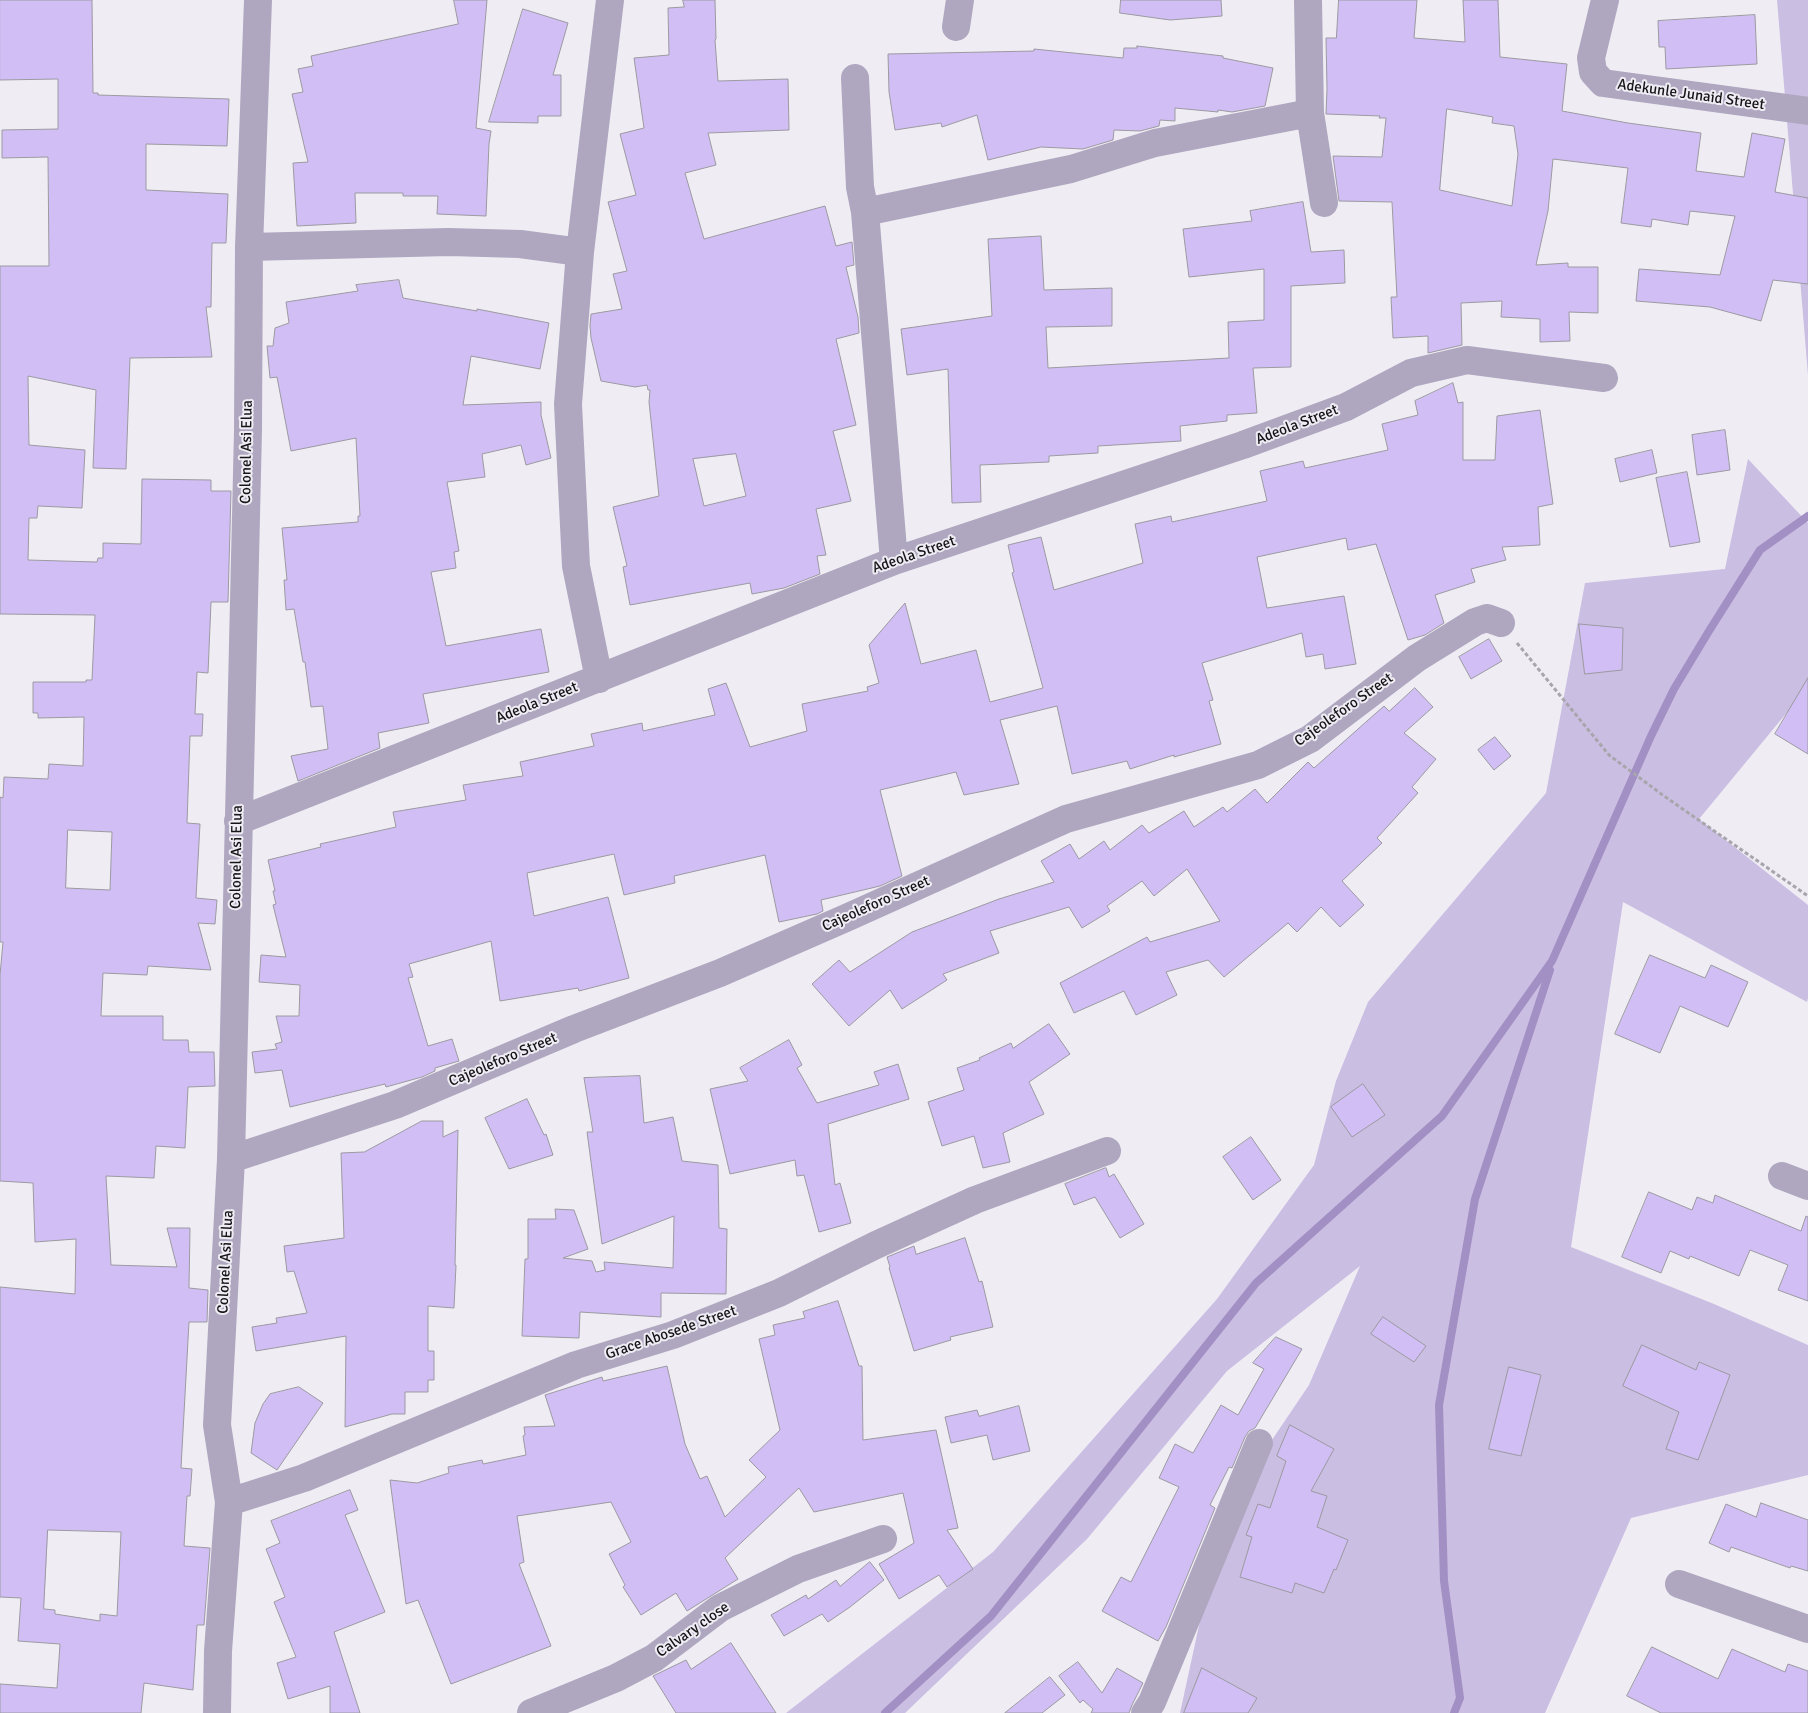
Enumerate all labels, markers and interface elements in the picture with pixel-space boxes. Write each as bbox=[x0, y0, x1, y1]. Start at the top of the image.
street label: Adekunle Junaid Street bbox=[1616, 76, 1766, 114]
street label: Colonel Asi Elua bbox=[237, 400, 257, 504]
street label: Adeola Street bbox=[1253, 401, 1341, 449]
street label: Adeola Street bbox=[870, 532, 958, 578]
street label: Cajeoleforo Street bbox=[1291, 669, 1397, 751]
street label: Adeola Street bbox=[493, 678, 581, 728]
street label: Colonel Asi Elua bbox=[227, 805, 247, 909]
street label: Cajeoleforo Street bbox=[819, 872, 933, 936]
street label: Cajeoleforo Street bbox=[446, 1029, 560, 1091]
street label: Colonel Asi Elua bbox=[214, 1210, 238, 1314]
street label: Grace Abosede Street bbox=[603, 1302, 739, 1364]
street label: Calvary close bbox=[653, 1598, 733, 1662]

